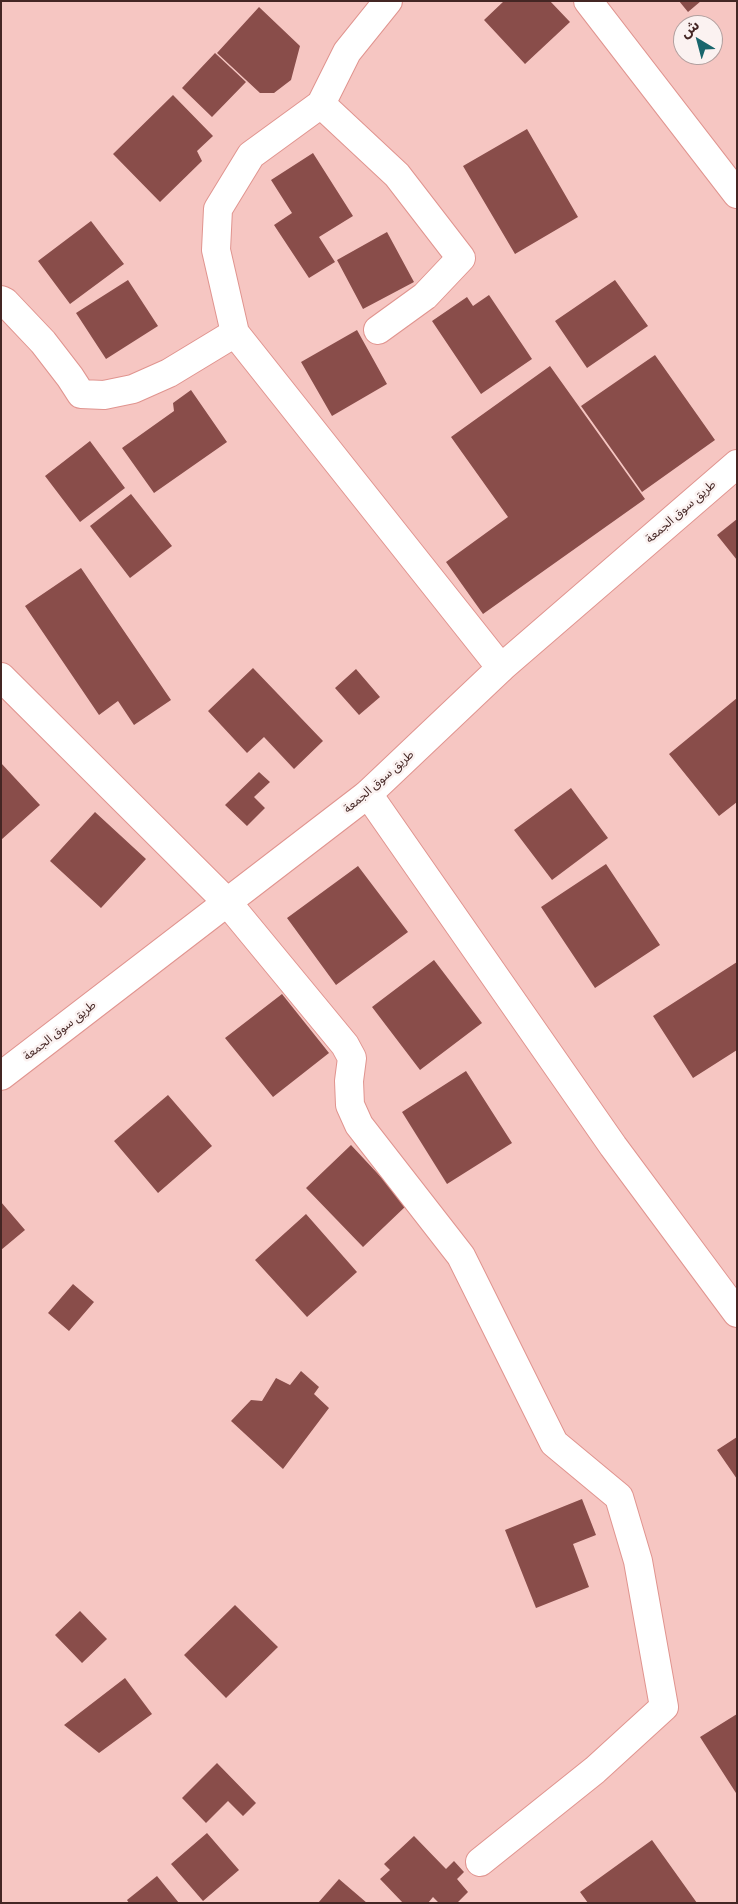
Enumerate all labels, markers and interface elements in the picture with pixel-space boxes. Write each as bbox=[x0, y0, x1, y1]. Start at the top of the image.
north arrow bbox=[673, 15, 723, 65]
text: ش bbox=[676, 16, 703, 42]
street label: طريق سوق الجمعة bbox=[643, 478, 719, 546]
street label: طريق سوق الجمعة bbox=[341, 748, 417, 816]
street label: طريق سوق الجمعة bbox=[21, 998, 99, 1064]

